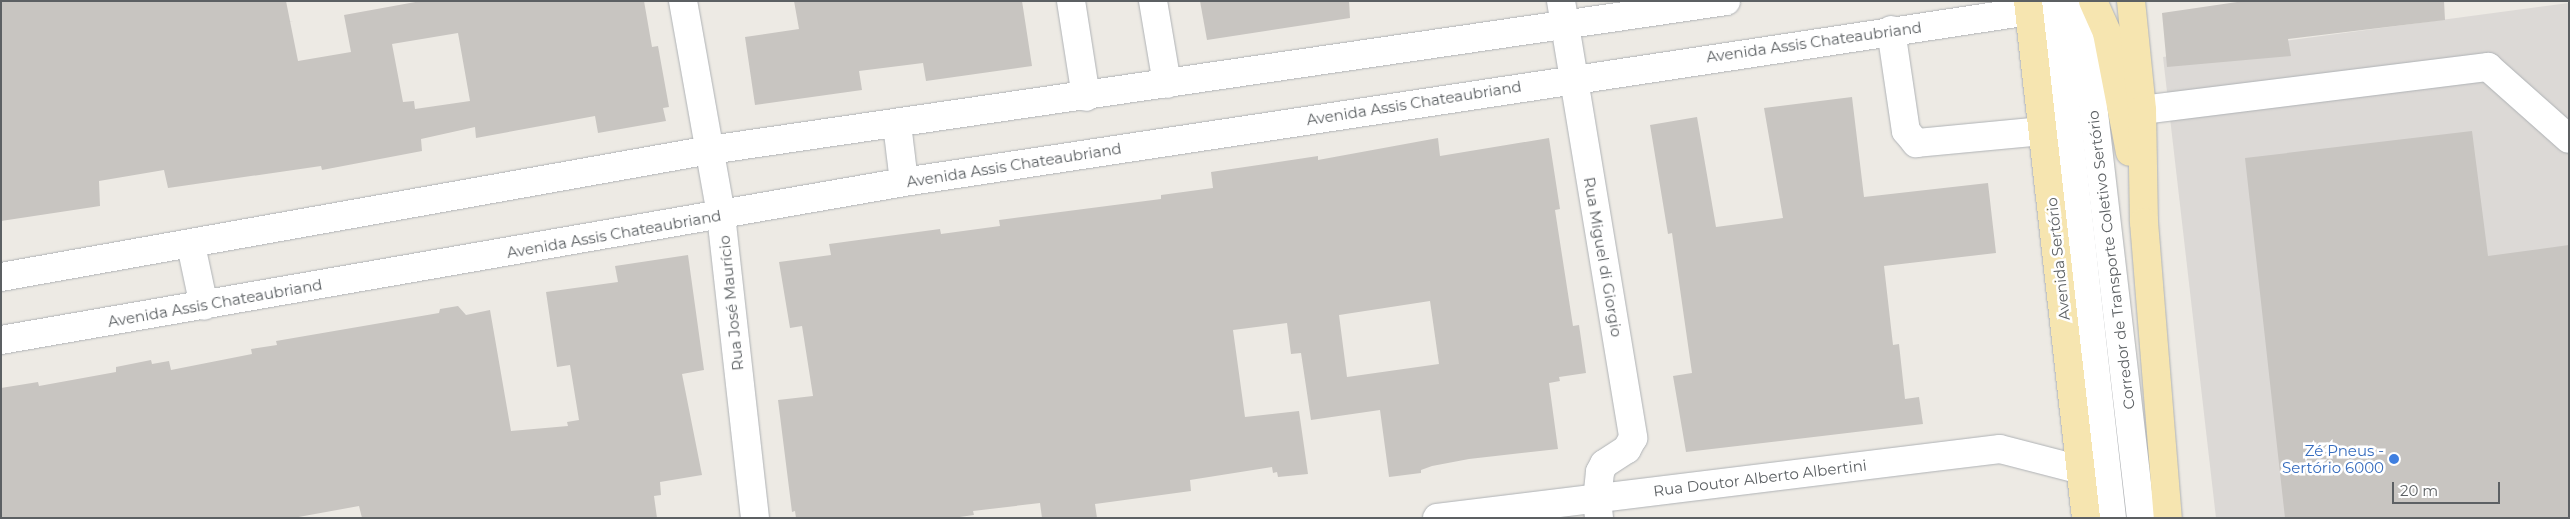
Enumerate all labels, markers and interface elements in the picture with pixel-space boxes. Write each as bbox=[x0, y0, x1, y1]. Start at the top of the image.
street label: Avenida Assis Chateaubriand bbox=[1705, 18, 1923, 66]
street label: Avenida Assis Chateaubriand bbox=[1305, 77, 1523, 129]
street label: Corredor de Transporte Coletivo Sertório bbox=[2084, 109, 2138, 411]
street label: Avenida Assis Chateaubriand bbox=[905, 139, 1123, 191]
street label: Rua Miguel di Giorgio bbox=[1580, 176, 1626, 338]
street label: Avenida Sertório bbox=[2043, 197, 2073, 321]
street label: Avenida Assis Chateaubriand bbox=[505, 206, 723, 262]
street label: Rua José Maurício bbox=[715, 234, 747, 372]
street label: Avenida Assis Chateaubriand bbox=[106, 275, 324, 331]
place label: Zé Pneus - Sertório 6000 bbox=[2282, 441, 2384, 476]
marker: Zé Pneus - Sertório 6000 bbox=[2388, 453, 2400, 465]
street label: Rua Doutor Alberto Albertini bbox=[1652, 456, 1868, 500]
scale bar bbox=[2395, 472, 2502, 504]
text: 20 m bbox=[2400, 481, 2438, 500]

